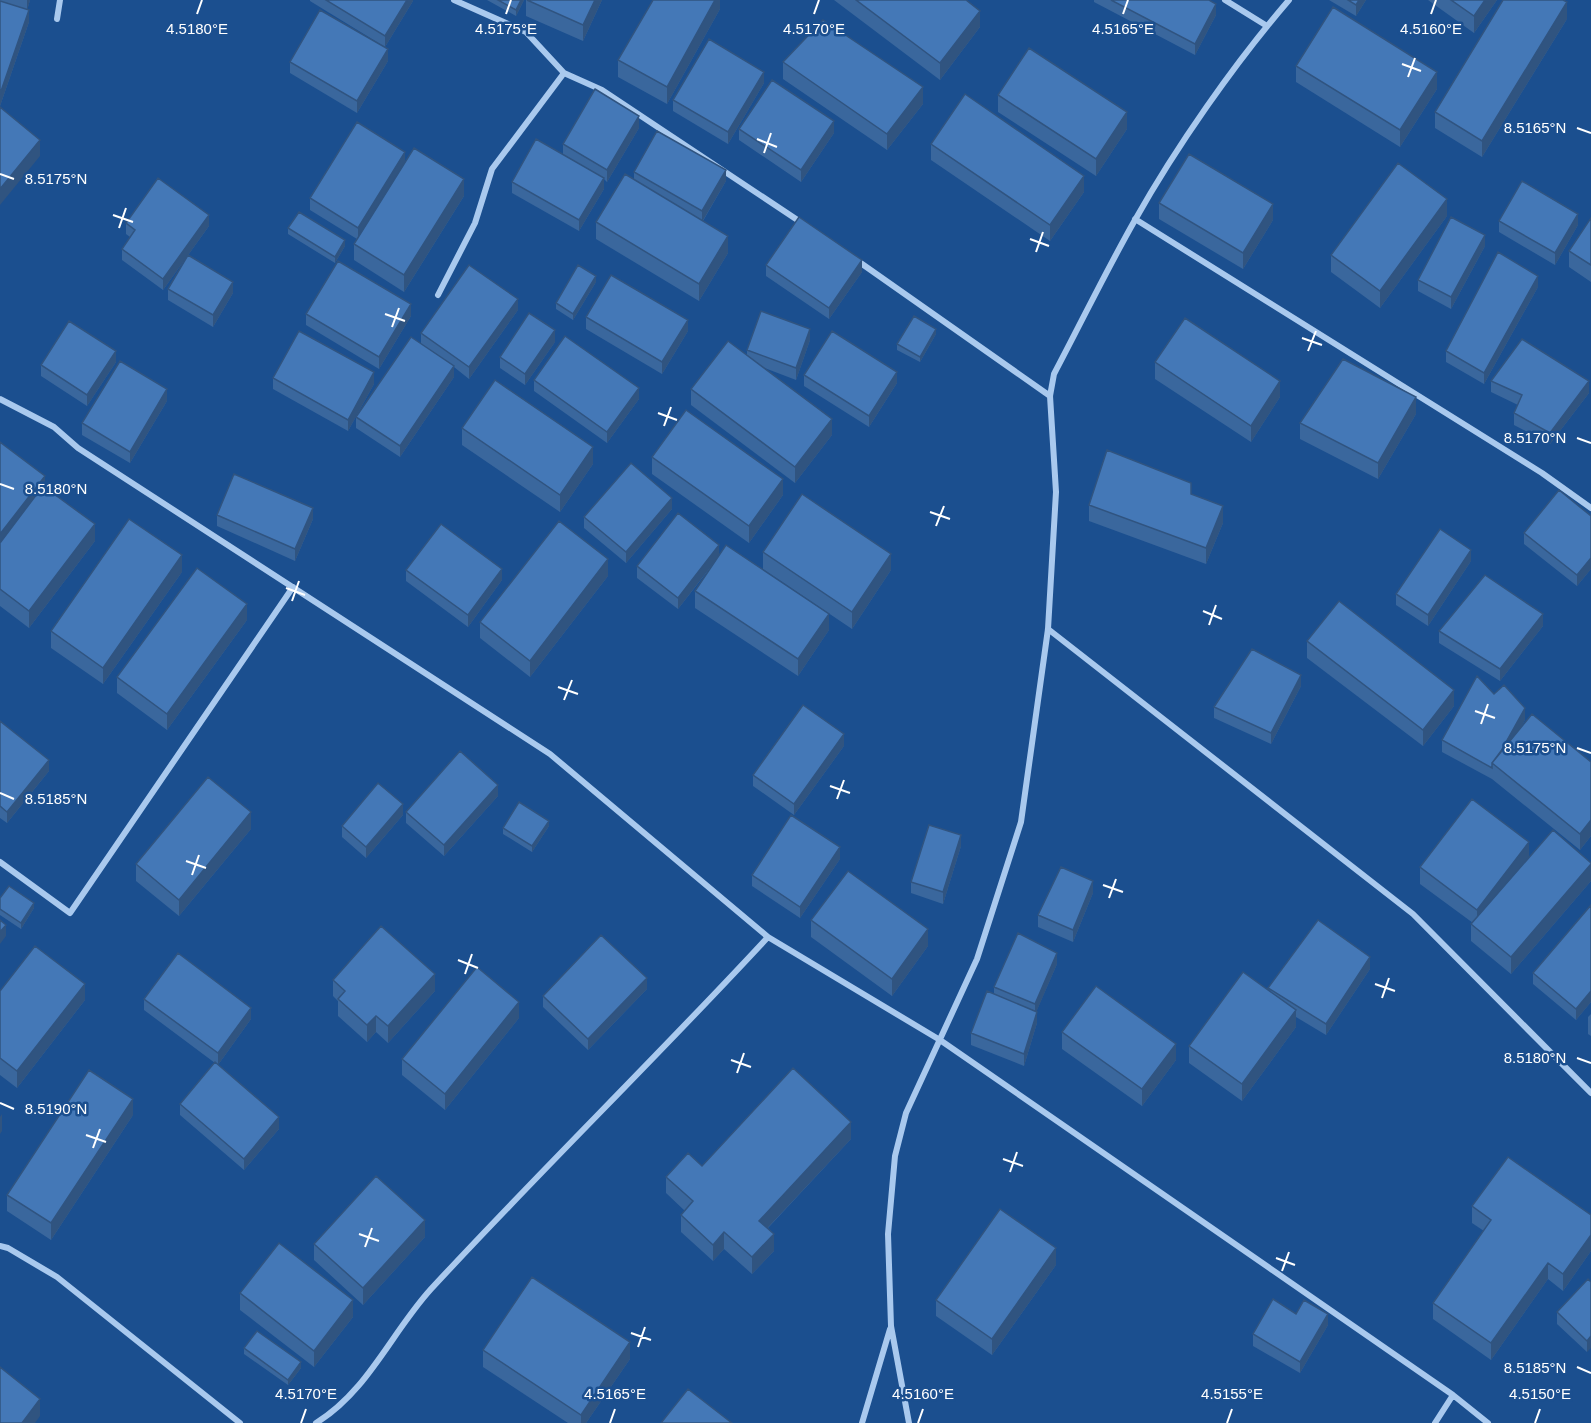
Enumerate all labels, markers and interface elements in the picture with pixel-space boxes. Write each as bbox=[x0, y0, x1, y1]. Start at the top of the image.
text: 4.5180°E bbox=[166, 20, 228, 37]
text: 4.5175°E bbox=[475, 20, 537, 37]
text: 4.5170°E bbox=[783, 20, 845, 37]
text: 4.5165°E bbox=[1092, 20, 1154, 37]
text: 4.5160°E bbox=[1400, 20, 1462, 37]
text: 8.5165°N bbox=[1504, 119, 1566, 136]
text: 8.5175°N bbox=[25, 170, 87, 187]
text: 8.5170°N bbox=[1504, 429, 1566, 446]
text: 8.5180°N bbox=[25, 480, 87, 497]
text: 8.5175°N bbox=[1504, 739, 1566, 756]
text: 8.5185°N bbox=[25, 790, 87, 807]
text: 8.5180°N bbox=[1504, 1049, 1566, 1066]
text: 8.5190°N bbox=[25, 1100, 87, 1117]
text: 8.5185°N bbox=[1504, 1359, 1566, 1376]
text: 4.5170°E bbox=[275, 1385, 337, 1402]
text: 4.5165°E bbox=[584, 1385, 646, 1402]
text: 4.5160°E bbox=[892, 1385, 954, 1402]
text: 4.5155°E bbox=[1201, 1385, 1263, 1402]
text: 4.5150°E bbox=[1509, 1385, 1571, 1402]

